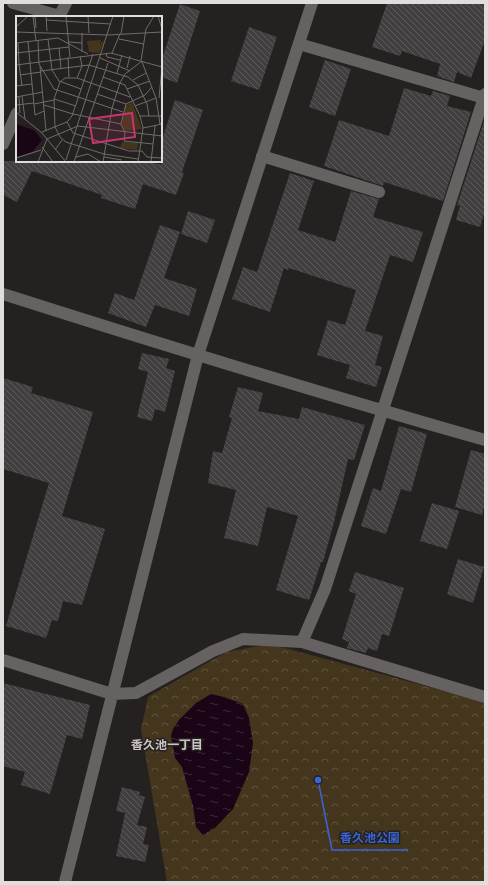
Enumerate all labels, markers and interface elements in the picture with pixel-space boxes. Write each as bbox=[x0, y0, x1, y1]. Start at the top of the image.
inset map bbox=[16, 16, 162, 162]
district label: 香久池一丁目 bbox=[131, 738, 203, 752]
callout: 香久池公園 bbox=[332, 826, 408, 850]
text: 香久池公園 bbox=[340, 831, 400, 845]

